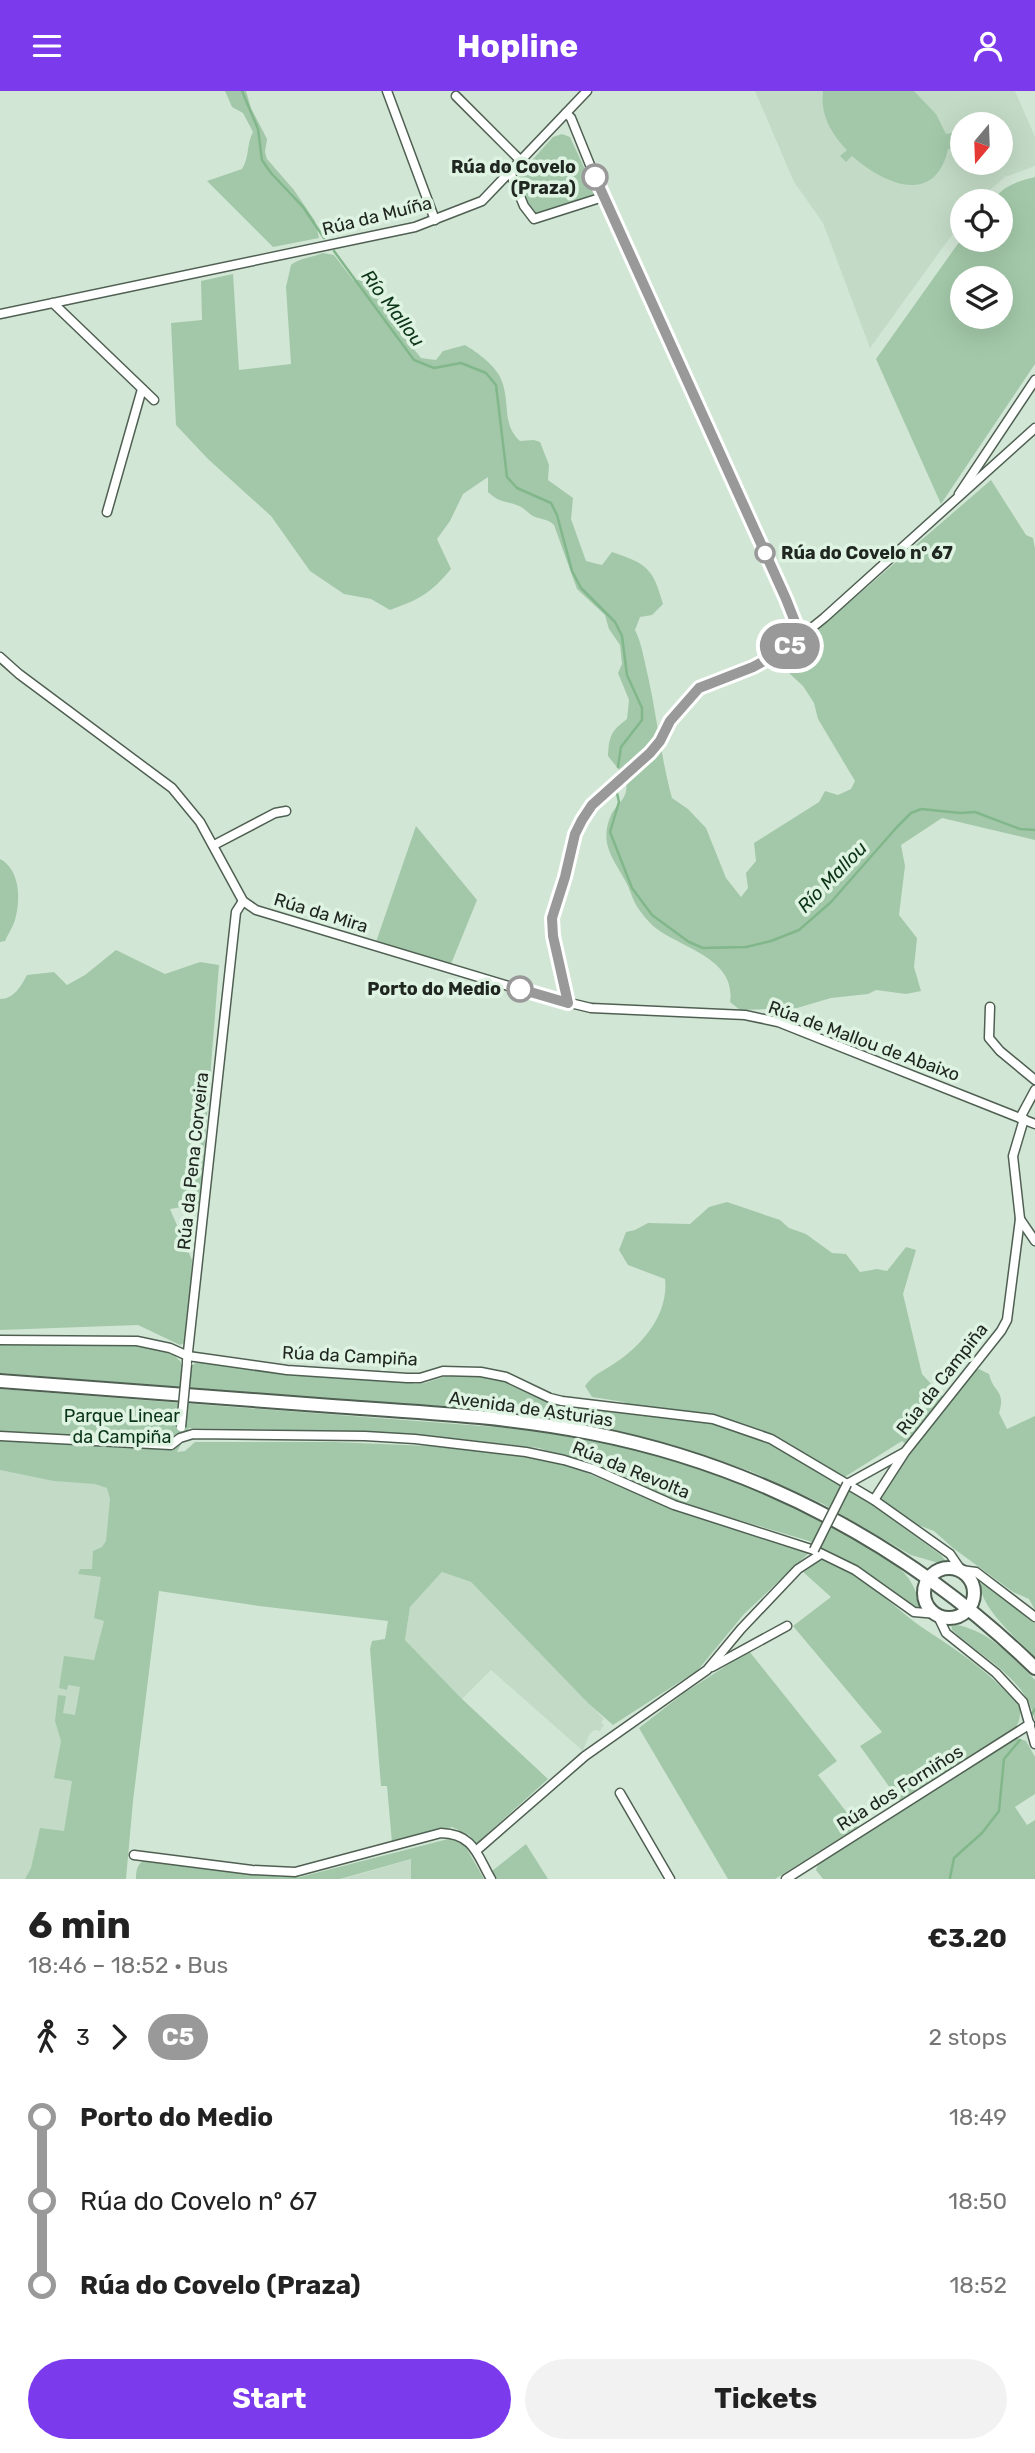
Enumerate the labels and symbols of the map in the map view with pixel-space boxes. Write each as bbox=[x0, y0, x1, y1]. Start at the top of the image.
north arrow bbox=[950, 112, 1013, 175]
place label: Rúa do Covelo (Praza) bbox=[451, 156, 576, 199]
marker: Rúa do Covelo (Praza) bbox=[582, 164, 608, 190]
street label: Rúa da Muíña bbox=[320, 192, 434, 240]
water label: Río Mallou bbox=[357, 265, 429, 351]
place label: Rúa do Covelo nº 67 bbox=[781, 542, 953, 564]
marker: Rúa do Covelo nº 67 bbox=[755, 543, 775, 563]
line badge: C5 bbox=[758, 623, 822, 669]
water label: Río Mallou bbox=[792, 836, 872, 918]
street label: Rúa da Mira bbox=[271, 888, 371, 938]
marker: Porto do Medio bbox=[507, 976, 533, 1002]
place label: Porto do Medio bbox=[367, 978, 501, 1000]
street label: Rúa de Mallou de Abaixo bbox=[765, 996, 963, 1086]
street label: Rúa da Pena Corveira bbox=[173, 1071, 213, 1251]
street label: Rúa da Campiña bbox=[892, 1319, 992, 1439]
street label: Rúa da Campiña bbox=[282, 1341, 418, 1371]
street label: Avenida de Asturias bbox=[447, 1387, 615, 1431]
park label: Parque Linear da Campiña bbox=[64, 1405, 180, 1448]
street label: Rúa da Revolta bbox=[569, 1436, 693, 1504]
street label: Rúa dos Forniños bbox=[833, 1740, 967, 1836]

